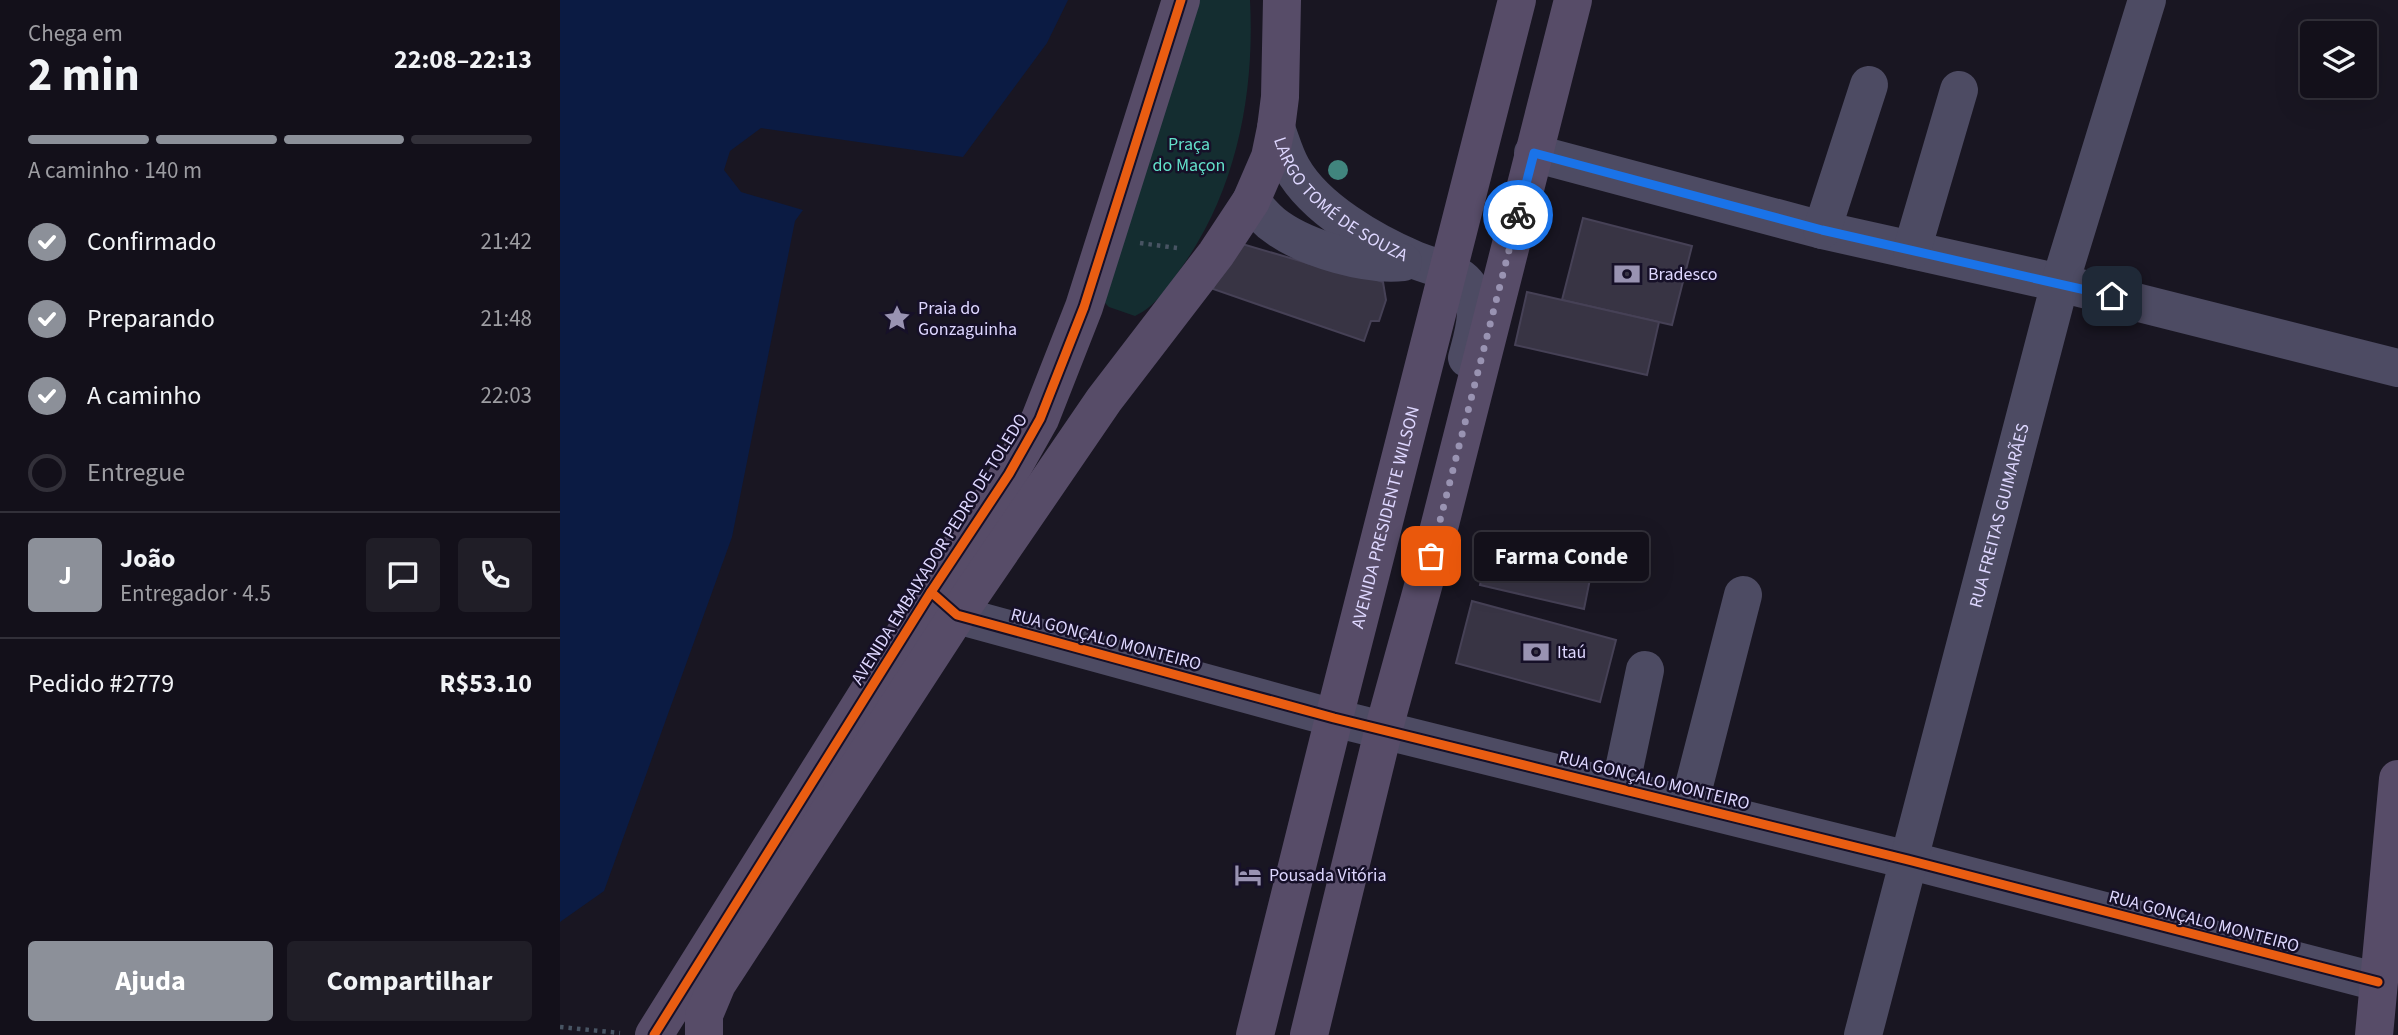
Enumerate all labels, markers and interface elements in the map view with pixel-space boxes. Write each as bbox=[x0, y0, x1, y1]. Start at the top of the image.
text: Chega em bbox=[28, 17, 123, 50]
map controls bbox=[2300, 21, 2377, 98]
button: layers bbox=[2300, 21, 2377, 98]
text: 22:08–22:13 bbox=[394, 41, 532, 78]
text: 2 min bbox=[28, 43, 140, 108]
park label: Praça do Maçon bbox=[1153, 132, 1225, 178]
street label: LARGO TOMÉ DE SOUZA bbox=[1267, 134, 1412, 268]
text: A caminho · 140 m bbox=[28, 154, 202, 187]
courier bbox=[1483, 180, 1553, 250]
icon: bike bbox=[1499, 196, 1537, 234]
icon: check bbox=[28, 223, 66, 261]
text: Confirmado bbox=[87, 223, 216, 260]
text: 21:42 bbox=[481, 225, 532, 258]
bank icon: Bradesco bbox=[1612, 259, 1642, 289]
place label: Bradesco bbox=[1648, 262, 1718, 287]
pin bbox=[2082, 266, 2142, 326]
icon: home bbox=[2093, 277, 2131, 315]
place label: Praia do Gonzaguinha bbox=[918, 296, 1017, 342]
icon: check bbox=[28, 300, 66, 338]
text: Preparando bbox=[87, 300, 215, 337]
text: 21:48 bbox=[481, 302, 532, 335]
place icon: Praia do Gonzaguinha bbox=[882, 303, 912, 333]
icon: check bbox=[28, 377, 66, 415]
text: A caminho bbox=[87, 377, 201, 414]
text: 22:03 bbox=[481, 379, 532, 412]
street label: AVENIDA PRESIDENTE WILSON bbox=[1345, 403, 1426, 631]
street label: AVENIDA EMBAIXADOR PEDRO DE TOLEDO bbox=[845, 409, 1034, 690]
street label: RUA FREITAS GUIMARÃES bbox=[1963, 421, 2036, 611]
text: Entregue bbox=[87, 454, 185, 491]
pin bbox=[1401, 526, 1461, 586]
callout: Farma Conde bbox=[1473, 532, 1648, 580]
icon: bag bbox=[1412, 537, 1450, 575]
button: chat bbox=[366, 538, 440, 612]
button: phone bbox=[458, 538, 532, 612]
text: João bbox=[120, 540, 176, 577]
text: Farma Conde bbox=[1495, 540, 1628, 573]
text: J bbox=[58, 557, 72, 594]
text: Entregador · 4.5 bbox=[120, 577, 271, 610]
street label: RUA GONÇALO MONTEIRO bbox=[1008, 602, 1204, 677]
bank icon: Itaú bbox=[1521, 637, 1551, 667]
place label: Itaú bbox=[1557, 640, 1586, 665]
text: Pedido #2779 bbox=[28, 665, 174, 702]
text: R$53.10 bbox=[440, 665, 532, 702]
street label: RUA GONÇALO MONTEIRO bbox=[1556, 745, 1752, 816]
hotel icon: Pousada Vitória bbox=[1233, 860, 1263, 890]
place label: Pousada Vitória bbox=[1269, 863, 1387, 888]
street label: RUA GONÇALO MONTEIRO bbox=[2106, 884, 2302, 959]
button: Ajuda bbox=[28, 941, 273, 1021]
button: Compartilhar bbox=[287, 941, 532, 1021]

